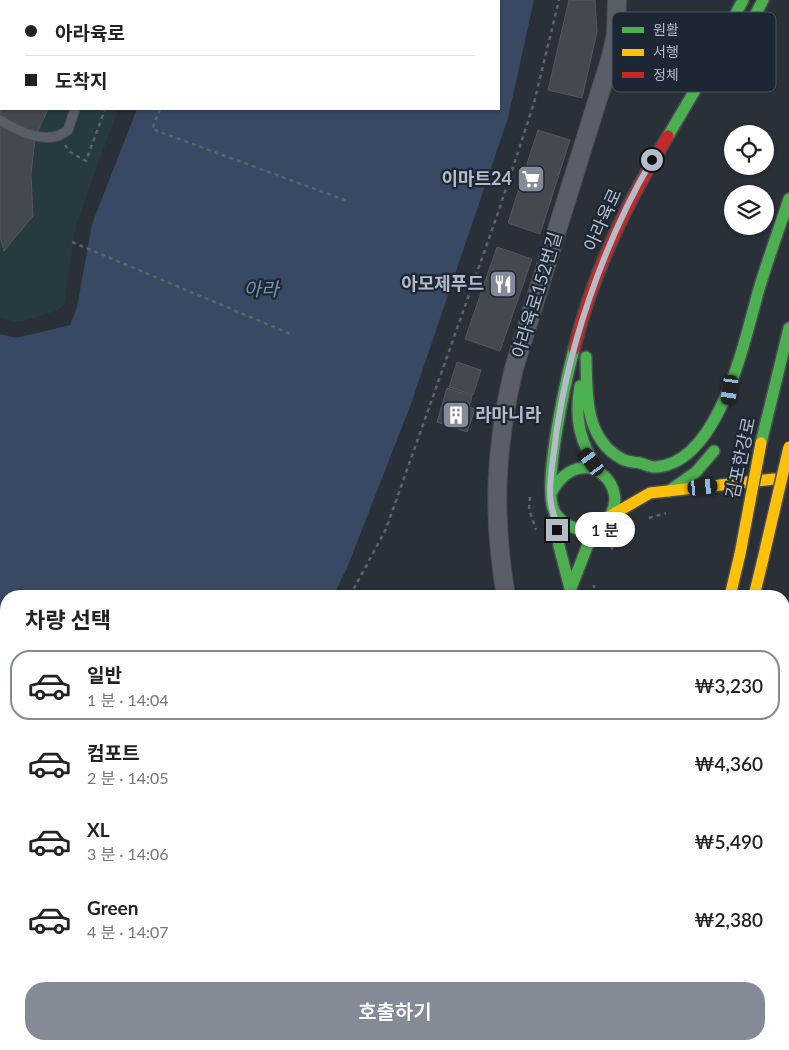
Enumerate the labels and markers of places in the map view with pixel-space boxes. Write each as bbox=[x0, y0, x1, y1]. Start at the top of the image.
supermarket icon: 이마트24 bbox=[516, 164, 546, 194]
place label: 이마트24 bbox=[441, 167, 512, 189]
restaurant icon: 아모제푸드 bbox=[488, 269, 518, 299]
place label: 아모제푸드 bbox=[401, 272, 484, 294]
building icon: 라마니라 bbox=[441, 400, 471, 430]
place label: 라마니라 bbox=[475, 403, 542, 425]

